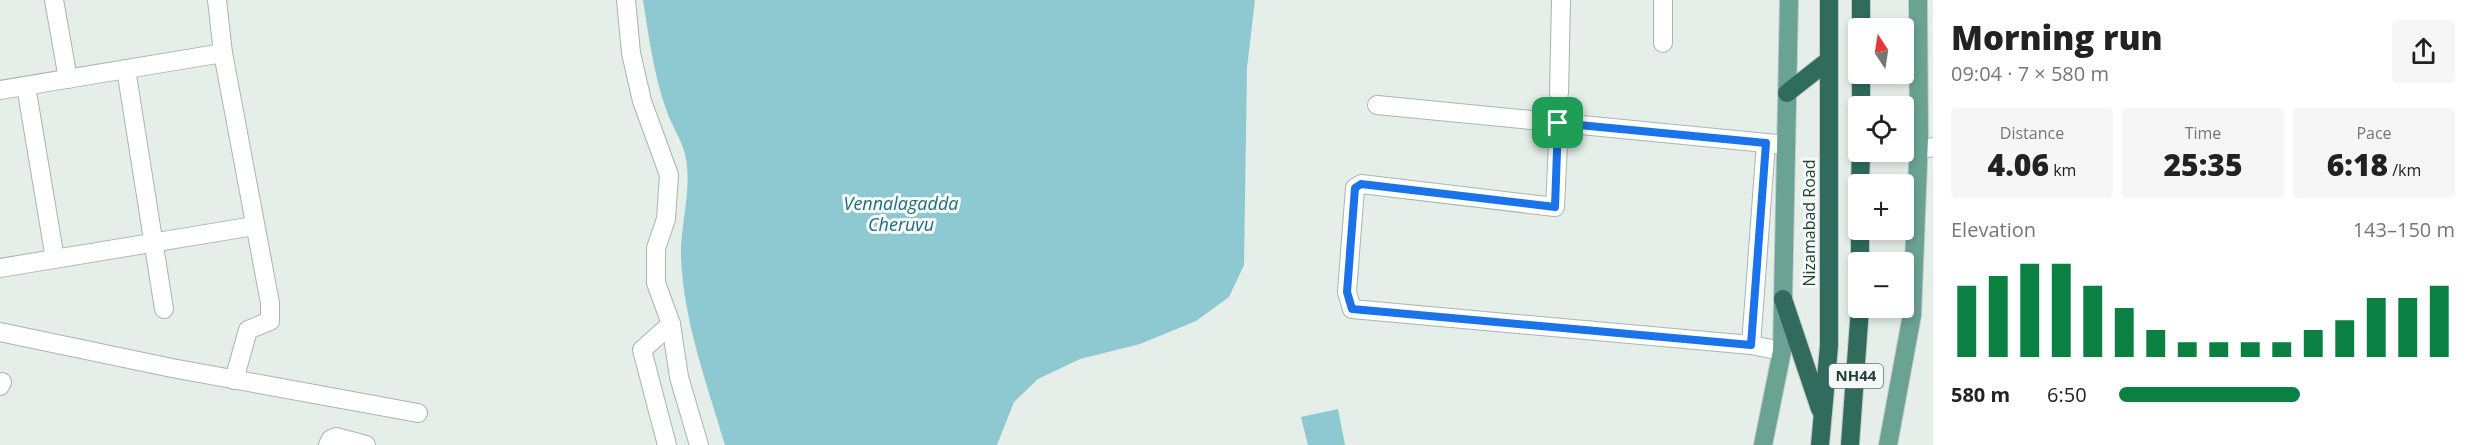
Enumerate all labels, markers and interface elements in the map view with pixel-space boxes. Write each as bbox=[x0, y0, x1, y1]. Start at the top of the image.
text: Morning run bbox=[1951, 15, 2163, 60]
north arrow bbox=[1848, 18, 1914, 84]
map controls bbox=[1848, 18, 1914, 318]
button: share bbox=[2392, 20, 2455, 83]
text: 09:04 · 7 × 580 m bbox=[1951, 60, 2109, 87]
button: locate bbox=[1848, 96, 1914, 162]
pin bbox=[1532, 97, 1583, 148]
icon: arrive bbox=[1541, 106, 1574, 139]
text: Distance bbox=[2000, 122, 2064, 144]
text: Time bbox=[2185, 122, 2221, 144]
text: Pace bbox=[2356, 122, 2392, 144]
text: 4.06 bbox=[1988, 144, 2049, 185]
text: 25:35 bbox=[2164, 144, 2242, 185]
text: 6:18 bbox=[2327, 144, 2388, 185]
text: km bbox=[2049, 159, 2076, 181]
text: /km bbox=[2388, 159, 2421, 181]
street label: Nizamabad Road bbox=[1798, 160, 1820, 286]
button: + bbox=[1848, 174, 1914, 240]
water label: Vennalagadda Cheruvu bbox=[844, 191, 959, 236]
text: Elevation bbox=[1951, 216, 2036, 243]
text: 143–150 m bbox=[2353, 216, 2455, 243]
button: − bbox=[1848, 252, 1914, 318]
road number: NH44 bbox=[1829, 364, 1883, 388]
text: 580 m bbox=[1951, 381, 2010, 408]
text: 6:50 bbox=[2047, 381, 2087, 408]

